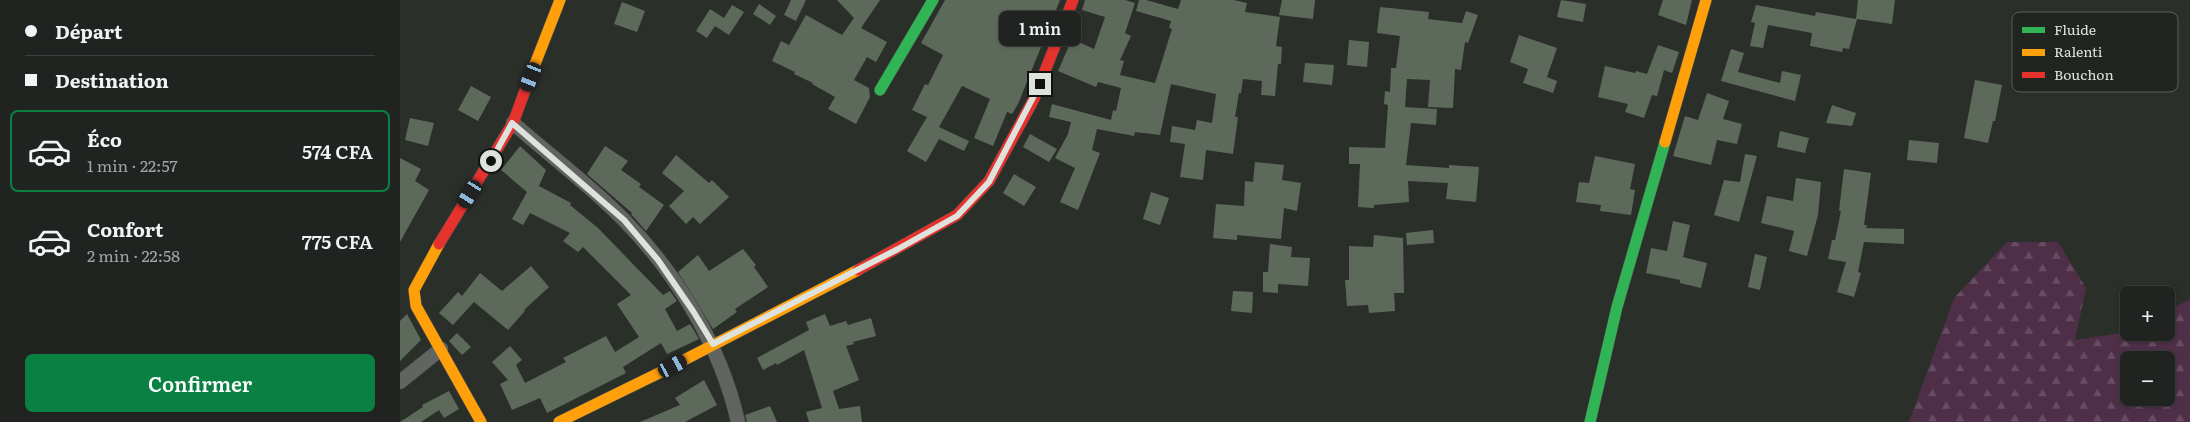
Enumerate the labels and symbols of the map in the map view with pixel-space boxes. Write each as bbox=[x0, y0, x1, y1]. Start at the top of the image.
callout: 1 min bbox=[999, 12, 1081, 46]
legend bbox=[2012, 12, 2178, 92]
text: Fluide bbox=[2054, 19, 2096, 39]
text: Ralenti bbox=[2054, 41, 2103, 61]
car bbox=[518, 60, 543, 94]
text: Bouchon bbox=[2054, 64, 2114, 84]
route end bbox=[1029, 73, 1051, 95]
route start bbox=[480, 150, 502, 172]
car bbox=[455, 177, 484, 211]
car bbox=[656, 352, 689, 380]

